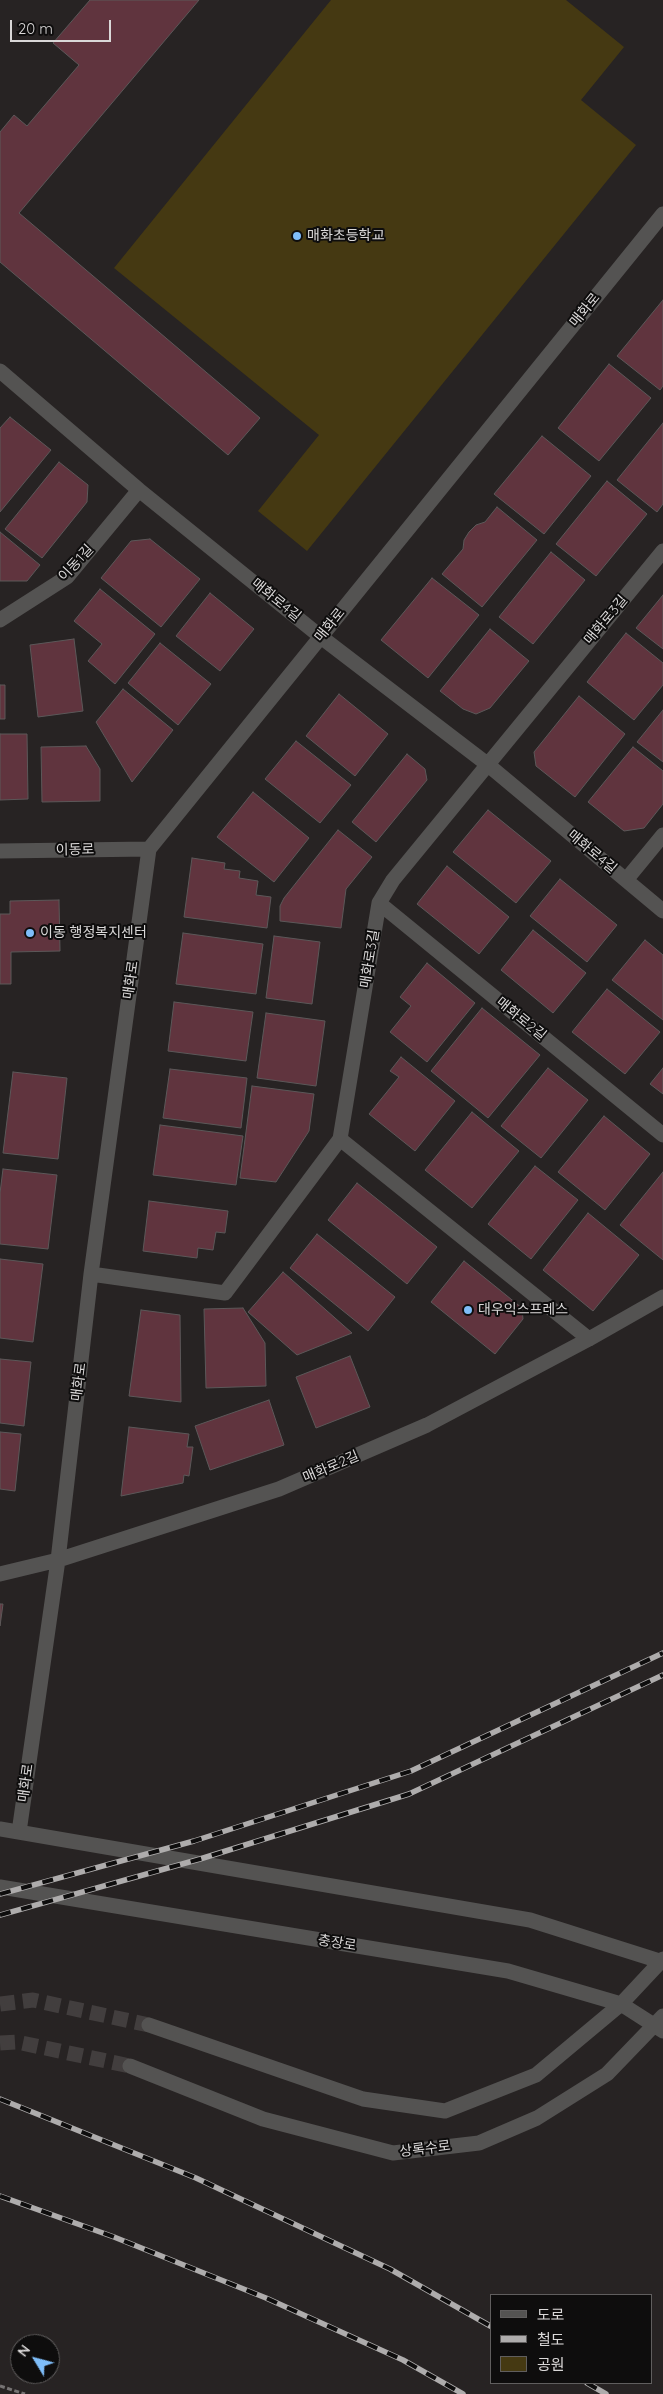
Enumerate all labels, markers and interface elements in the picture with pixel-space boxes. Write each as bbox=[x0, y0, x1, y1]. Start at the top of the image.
scale bar bbox=[12, 10, 114, 42]
text: 20 m bbox=[18, 19, 53, 38]
place label: 매화초등학교 bbox=[307, 228, 384, 244]
marker: 매화초등학교 bbox=[291, 230, 303, 242]
street label: 매화로 bbox=[566, 290, 604, 330]
street label: 이동1길 bbox=[55, 541, 97, 585]
street label: 매화로4길 bbox=[248, 575, 304, 625]
street label: 매화로3길 bbox=[581, 592, 631, 648]
street label: 매화로 bbox=[311, 605, 349, 645]
street label: 매화로4길 bbox=[564, 827, 620, 877]
street label: 이동로 bbox=[56, 841, 94, 859]
place label: 이동 행정복지센터 bbox=[40, 925, 147, 941]
marker: 이동 행정복지센터 bbox=[24, 927, 36, 939]
street label: 매화로3길 bbox=[357, 929, 383, 989]
street label: 매화로 bbox=[120, 960, 142, 1000]
street label: 매화로2길 bbox=[493, 994, 549, 1044]
place label: 대우익스프레스 bbox=[478, 1302, 568, 1318]
marker: 대우익스프레스 bbox=[462, 1304, 474, 1316]
street label: 매화로 bbox=[68, 1362, 90, 1402]
street label: 매화로2길 bbox=[300, 1448, 362, 1486]
street label: 매화로 bbox=[15, 1763, 37, 1803]
street label: 충장로 bbox=[317, 1932, 357, 1954]
street label: 상록수로 bbox=[398, 2138, 452, 2160]
legend bbox=[490, 2294, 653, 2384]
text: 도로 bbox=[537, 2305, 565, 2324]
text: 철도 bbox=[537, 2330, 565, 2349]
north arrow bbox=[10, 2334, 60, 2384]
text: N bbox=[14, 2341, 34, 2360]
text: 공원 bbox=[537, 2355, 565, 2374]

